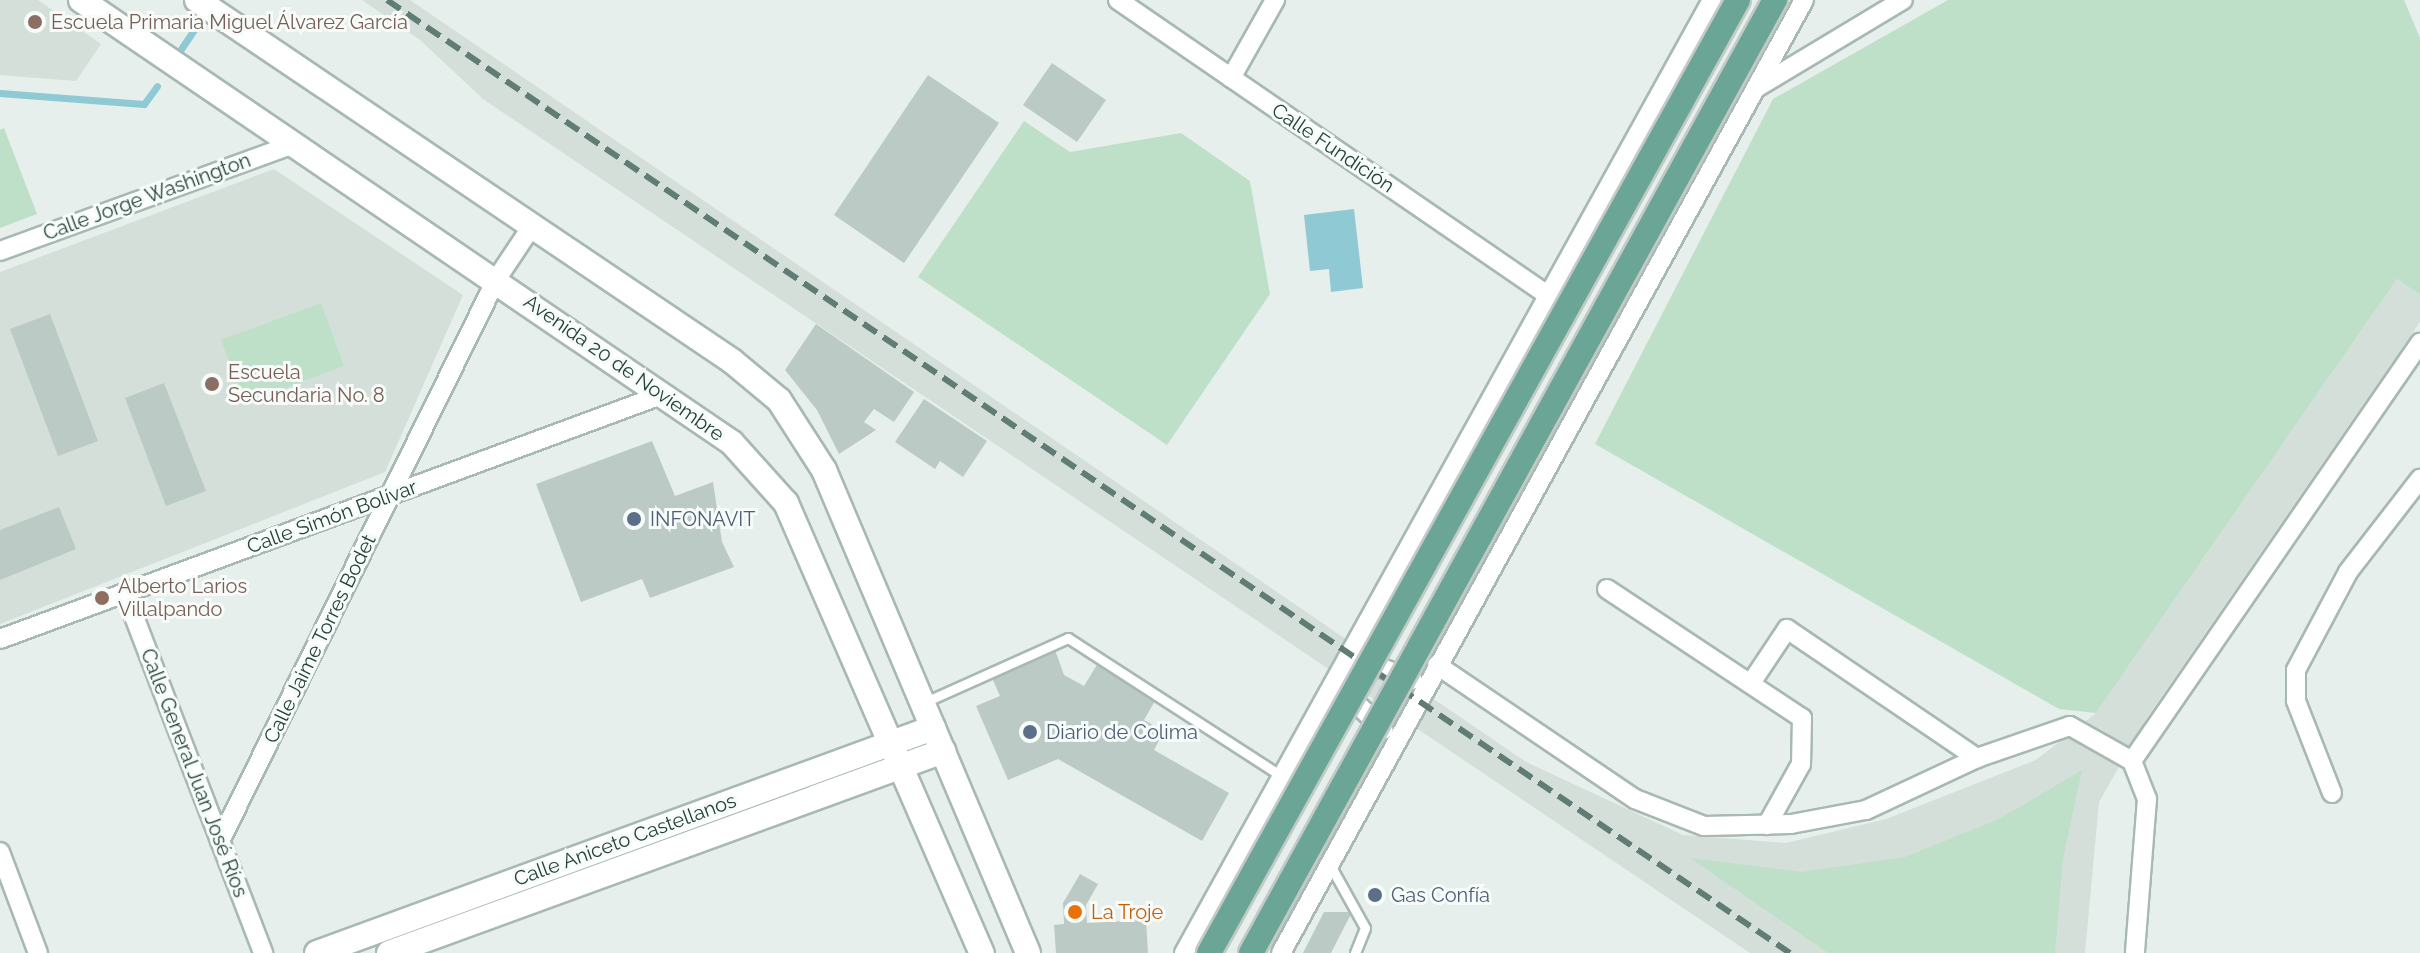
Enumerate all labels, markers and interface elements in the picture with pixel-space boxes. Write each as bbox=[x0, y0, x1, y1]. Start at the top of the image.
place label: Escuela Primaria Miguel Álvarez García bbox=[51, 10, 409, 34]
marker: Escuela Primaria Miguel Álvarez García bbox=[26, 13, 44, 31]
street label: Calle Fundición bbox=[1267, 98, 1399, 198]
street label: Calle Jorge Washington bbox=[39, 148, 255, 246]
street label: Avenida 20 de Noviembre bbox=[519, 290, 729, 446]
place label: Escuela Secundaria No. 8 bbox=[228, 360, 385, 407]
marker: Escuela Secundaria No. 8 bbox=[203, 375, 221, 393]
street label: Calle Simón Bolívar bbox=[244, 475, 420, 559]
place label: INFONAVIT bbox=[650, 507, 755, 531]
marker: INFONAVIT bbox=[625, 510, 643, 528]
street label: Calle Jaime Torres Bodet bbox=[259, 530, 381, 748]
place label: Alberto Larios Villalpando bbox=[118, 574, 247, 621]
marker: Alberto Larios Villalpando bbox=[93, 589, 111, 607]
street label: Calle General Juan José Ríos bbox=[135, 645, 253, 901]
place label: Diario de Colima bbox=[1046, 720, 1198, 744]
marker: Diario de Colima bbox=[1021, 723, 1039, 741]
street label: Calle Aniceto Castellanos bbox=[510, 788, 740, 892]
place label: Gas Confía bbox=[1391, 883, 1490, 907]
marker: Gas Confía bbox=[1366, 886, 1384, 904]
place label: La Troje bbox=[1091, 900, 1164, 924]
marker: La Troje bbox=[1066, 903, 1084, 921]

